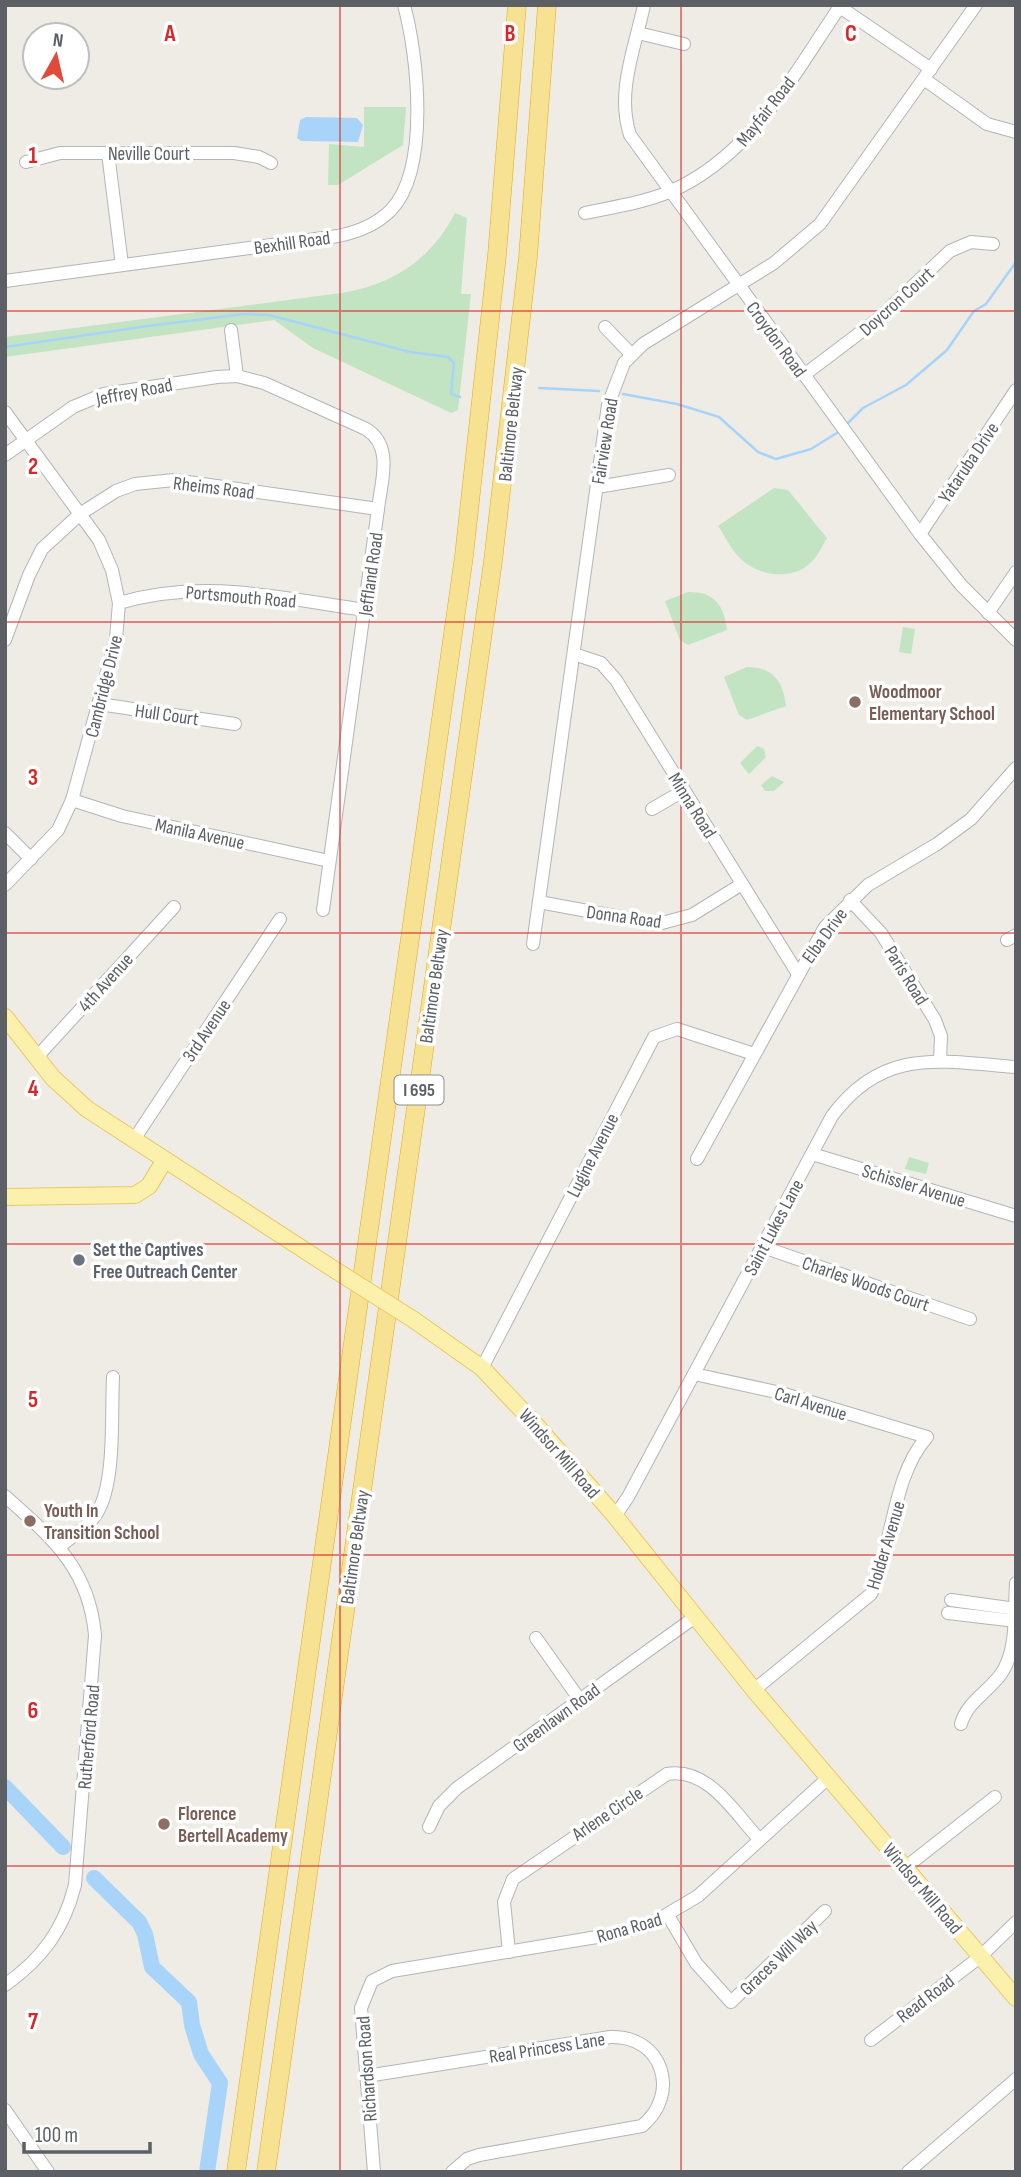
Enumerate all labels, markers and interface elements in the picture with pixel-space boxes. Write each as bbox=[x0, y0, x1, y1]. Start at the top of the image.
text: A bbox=[164, 20, 177, 48]
text: B bbox=[505, 20, 516, 48]
text: C bbox=[845, 20, 857, 48]
north arrow bbox=[21, 21, 91, 91]
text: N bbox=[52, 29, 65, 53]
street label: Mayfair Road bbox=[732, 72, 801, 151]
text: 1 bbox=[28, 142, 38, 170]
street label: Neville Court bbox=[108, 143, 190, 166]
street label: Bexhill Road bbox=[253, 227, 332, 260]
street label: Doycron Court bbox=[855, 263, 939, 342]
street label: Croydon Road bbox=[741, 298, 811, 382]
street label: Baltimore Beltway bbox=[494, 365, 529, 483]
street label: Jeffrey Road bbox=[93, 374, 174, 411]
street label: Fairview Road bbox=[587, 396, 624, 486]
street label: Yataruba Drive bbox=[934, 418, 1005, 507]
text: 2 bbox=[28, 453, 38, 481]
street label: Rheims Road bbox=[172, 472, 256, 505]
street label: Jeffland Road bbox=[354, 531, 389, 618]
street label: Portsmouth Road bbox=[185, 581, 297, 614]
street label: Cambridge Drive bbox=[81, 633, 128, 740]
place label: Woodmoor Elementary School bbox=[869, 681, 995, 726]
marker: Woodmoor Elementary School bbox=[847, 694, 863, 710]
street label: Hull Court bbox=[133, 700, 200, 731]
text: 3 bbox=[28, 764, 38, 792]
street label: Minna Road bbox=[663, 769, 721, 843]
street label: Manila Avenue bbox=[153, 814, 246, 855]
street label: Donna Road bbox=[585, 901, 663, 934]
street label: Elba Drive bbox=[797, 904, 853, 968]
street label: Baltimore Beltway bbox=[415, 927, 454, 1045]
street label: Paris Road bbox=[879, 942, 933, 1010]
street label: 4th Avenue bbox=[74, 949, 139, 1017]
street label: 3rd Avenue bbox=[178, 995, 236, 1066]
text: 4 bbox=[28, 1075, 39, 1103]
road number: I 695 bbox=[394, 1076, 444, 1105]
street label: Lugine Avenue bbox=[562, 1110, 624, 1202]
street label: Schissler Avenue bbox=[859, 1160, 968, 1213]
street label: Saint Lukes Lane bbox=[739, 1176, 809, 1280]
place label: Set the Captives Free Outreach Center bbox=[93, 1239, 238, 1284]
marker: Set the Captives Free Outreach Center bbox=[71, 1252, 87, 1268]
street label: Charles Woods Court bbox=[799, 1252, 932, 1317]
street label: Carl Avenue bbox=[771, 1383, 850, 1426]
text: 5 bbox=[28, 1386, 38, 1414]
street label: Windsor Mill Road bbox=[514, 1404, 604, 1504]
street label: Baltimore Beltway bbox=[336, 1488, 375, 1606]
street label: Holder Avenue bbox=[862, 1498, 911, 1593]
place label: Youth In Transition School bbox=[44, 1500, 159, 1545]
marker: Youth In Transition School bbox=[22, 1513, 38, 1529]
street label: Greenlawn Road bbox=[509, 1679, 605, 1758]
street label: Rutherford Road bbox=[73, 1684, 106, 1790]
text: 6 bbox=[28, 1697, 38, 1725]
street label: Arlene Circle bbox=[567, 1782, 648, 1847]
place label: Florence Bertell Academy bbox=[178, 1803, 288, 1848]
marker: Florence Bertell Academy bbox=[156, 1816, 172, 1832]
street label: Windsor Mill Road bbox=[877, 1839, 967, 1939]
street label: Rona Road bbox=[594, 1908, 665, 1949]
street label: Graces Will Way bbox=[735, 1915, 823, 2001]
street label: Read Road bbox=[893, 1970, 959, 2028]
text: 7 bbox=[28, 2008, 38, 2036]
street label: Richardson Road bbox=[352, 2015, 383, 2123]
street label: Real Princess Lane bbox=[488, 2028, 607, 2069]
scale bar bbox=[24, 2110, 150, 2154]
text: 100 m bbox=[35, 2123, 78, 2148]

